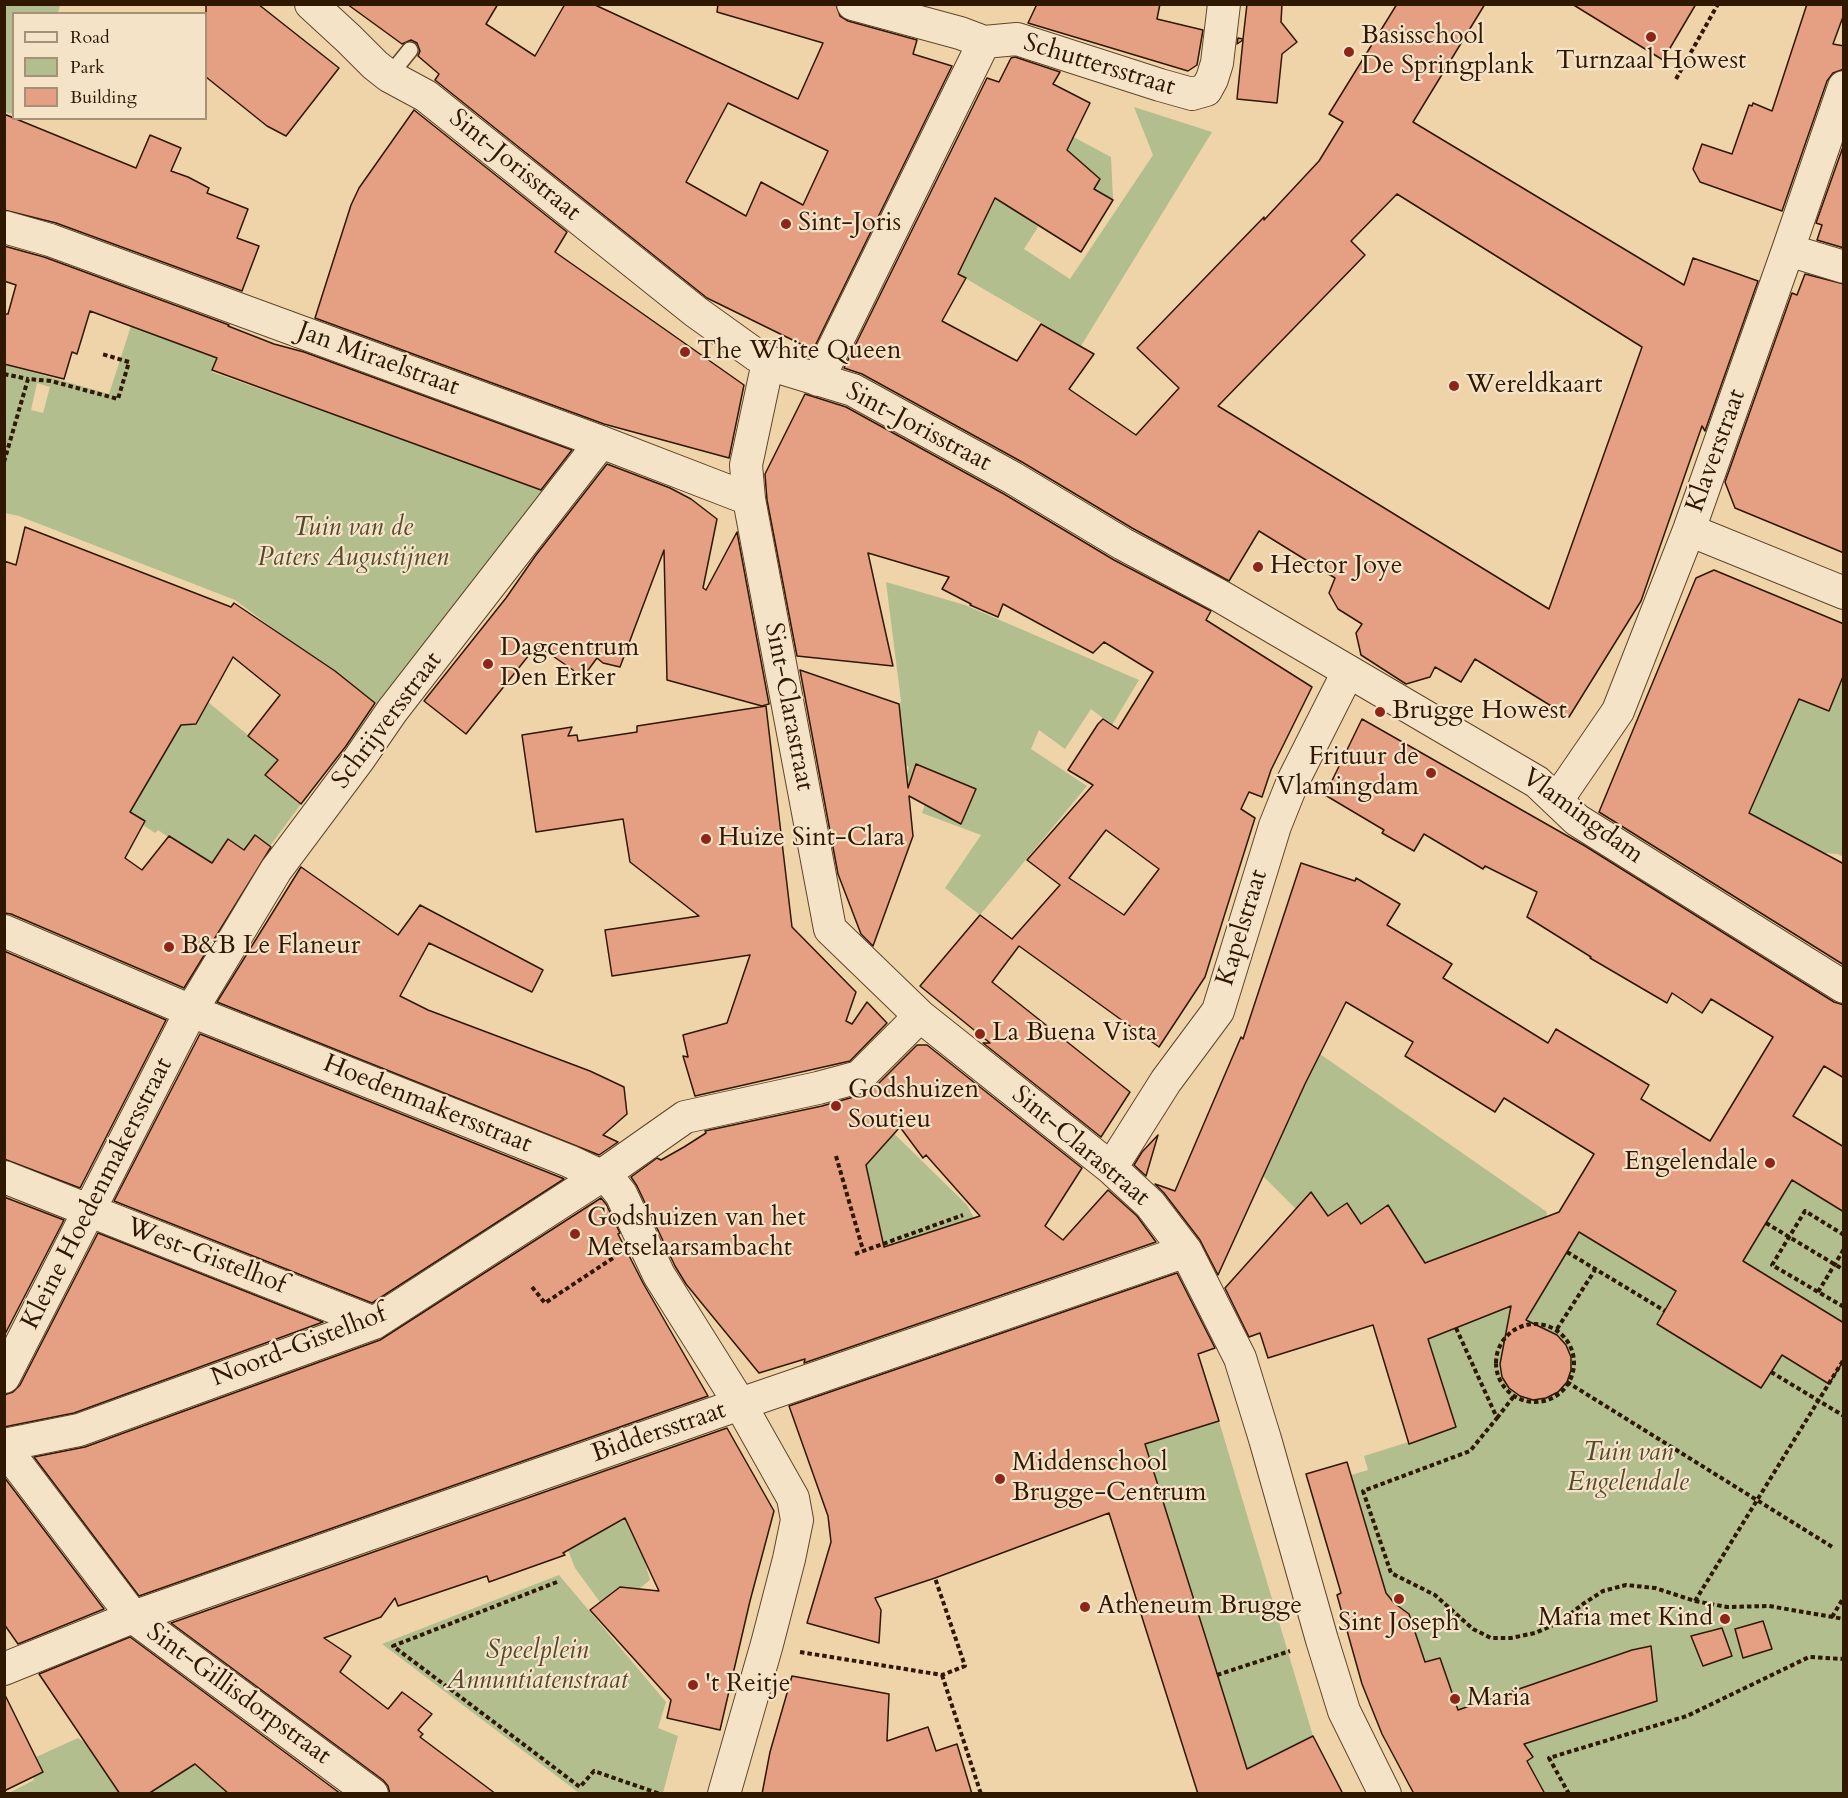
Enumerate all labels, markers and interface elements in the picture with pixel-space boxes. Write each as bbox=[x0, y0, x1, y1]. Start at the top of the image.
legend bbox=[12, 12, 207, 120]
place label: Basisschool De Springplank bbox=[1361, 21, 1534, 82]
text: Road bbox=[70, 25, 110, 50]
street label: Schuttersstraat bbox=[1019, 28, 1179, 104]
marker: Turnzaal Howest bbox=[1644, 30, 1658, 44]
marker: Basisschool De Springplank bbox=[1342, 45, 1356, 59]
place label: Turnzaal Howest bbox=[1556, 46, 1746, 78]
text: Park bbox=[70, 55, 105, 80]
text: Building bbox=[70, 85, 137, 110]
street label: Sint-Jorisstraat bbox=[442, 103, 586, 229]
place label: Sint-Joris bbox=[798, 208, 901, 240]
marker: Sint-Joris bbox=[779, 217, 793, 231]
street label: Jan Miraelstraat bbox=[293, 316, 463, 404]
place label: The White Queen bbox=[697, 336, 902, 368]
marker: The White Queen bbox=[678, 345, 692, 359]
place label: Wereldkaart bbox=[1466, 370, 1602, 402]
street label: Sint-Jorisstraat bbox=[840, 377, 996, 479]
marker: Wereldkaart bbox=[1447, 379, 1461, 393]
street label: Klaverstraat bbox=[1680, 385, 1754, 517]
park label: Tuin van de Paters Augustijnen bbox=[257, 513, 449, 574]
place label: Hector Joye bbox=[1270, 551, 1403, 583]
marker: Hector Joye bbox=[1251, 560, 1265, 574]
street label: Sint-Clarastraat bbox=[756, 620, 820, 794]
place label: Dagcentrum Den Erker bbox=[500, 633, 639, 694]
street label: Schrijversstraat bbox=[326, 646, 450, 796]
marker: Dagcentrum Den Erker bbox=[481, 657, 495, 671]
place label: Brugge Howest bbox=[1392, 696, 1567, 728]
marker: Brugge Howest bbox=[1373, 705, 1387, 719]
place label: Frituur de Vlamingdam bbox=[1276, 742, 1419, 804]
street label: Vlamingdam bbox=[1515, 762, 1649, 872]
marker: Frituur de Vlamingdam bbox=[1424, 766, 1438, 780]
place label: Huize Sint-Clara bbox=[718, 823, 905, 855]
marker: Huize Sint-Clara bbox=[699, 832, 713, 846]
street label: Kapelstraat bbox=[1211, 866, 1275, 990]
place label: B&B Le Flaneur bbox=[181, 931, 360, 963]
marker: B&B Le Flaneur bbox=[162, 940, 176, 954]
place label: La Buena Vista bbox=[992, 1018, 1157, 1050]
marker: La Buena Vista bbox=[973, 1027, 987, 1041]
street label: Hoedenmakersstraat bbox=[318, 1049, 536, 1161]
street label: Kleine Hoedenmakersstraat bbox=[16, 1053, 180, 1335]
place label: Godshuizen Soutieu bbox=[848, 1075, 979, 1136]
street label: Sint-Clarastraat bbox=[1005, 1080, 1155, 1214]
marker: Godshuizen Soutieu bbox=[829, 1099, 843, 1113]
place label: Engelendale bbox=[1624, 1147, 1758, 1179]
marker: Engelendale bbox=[1763, 1156, 1777, 1170]
place label: Godshuizen van het Metselaarsambacht bbox=[587, 1203, 806, 1264]
street label: West-Gistelhof bbox=[122, 1212, 290, 1302]
marker: Godshuizen van het Metselaarsambacht bbox=[568, 1227, 582, 1241]
street label: Noord-Gistelhof bbox=[207, 1299, 391, 1395]
street label: Biddersstraat bbox=[588, 1396, 730, 1470]
park label: Tuin van Engelendale bbox=[1567, 1438, 1689, 1500]
place label: Middenschool Brugge-Centrum bbox=[1012, 1448, 1206, 1510]
marker: Middenschool Brugge-Centrum bbox=[993, 1472, 1007, 1486]
place label: Atheneum Brugge bbox=[1097, 1591, 1302, 1623]
marker: Sint Joseph bbox=[1392, 1592, 1406, 1606]
marker: Atheneum Brugge bbox=[1078, 1600, 1092, 1614]
place label: Maria met Kind bbox=[1538, 1603, 1713, 1635]
place label: Sint Joseph bbox=[1338, 1608, 1460, 1640]
marker: Maria met Kind bbox=[1718, 1612, 1732, 1626]
street label: Sint-Gillisdorpstraat bbox=[140, 1618, 336, 1772]
park label: Speelplein Annuntiatenstraat bbox=[446, 1636, 628, 1697]
place label: 't Reitje bbox=[705, 1669, 791, 1701]
marker: 't Reitje bbox=[686, 1678, 700, 1692]
place label: Maria bbox=[1467, 1683, 1531, 1715]
marker: Maria bbox=[1448, 1692, 1462, 1706]

